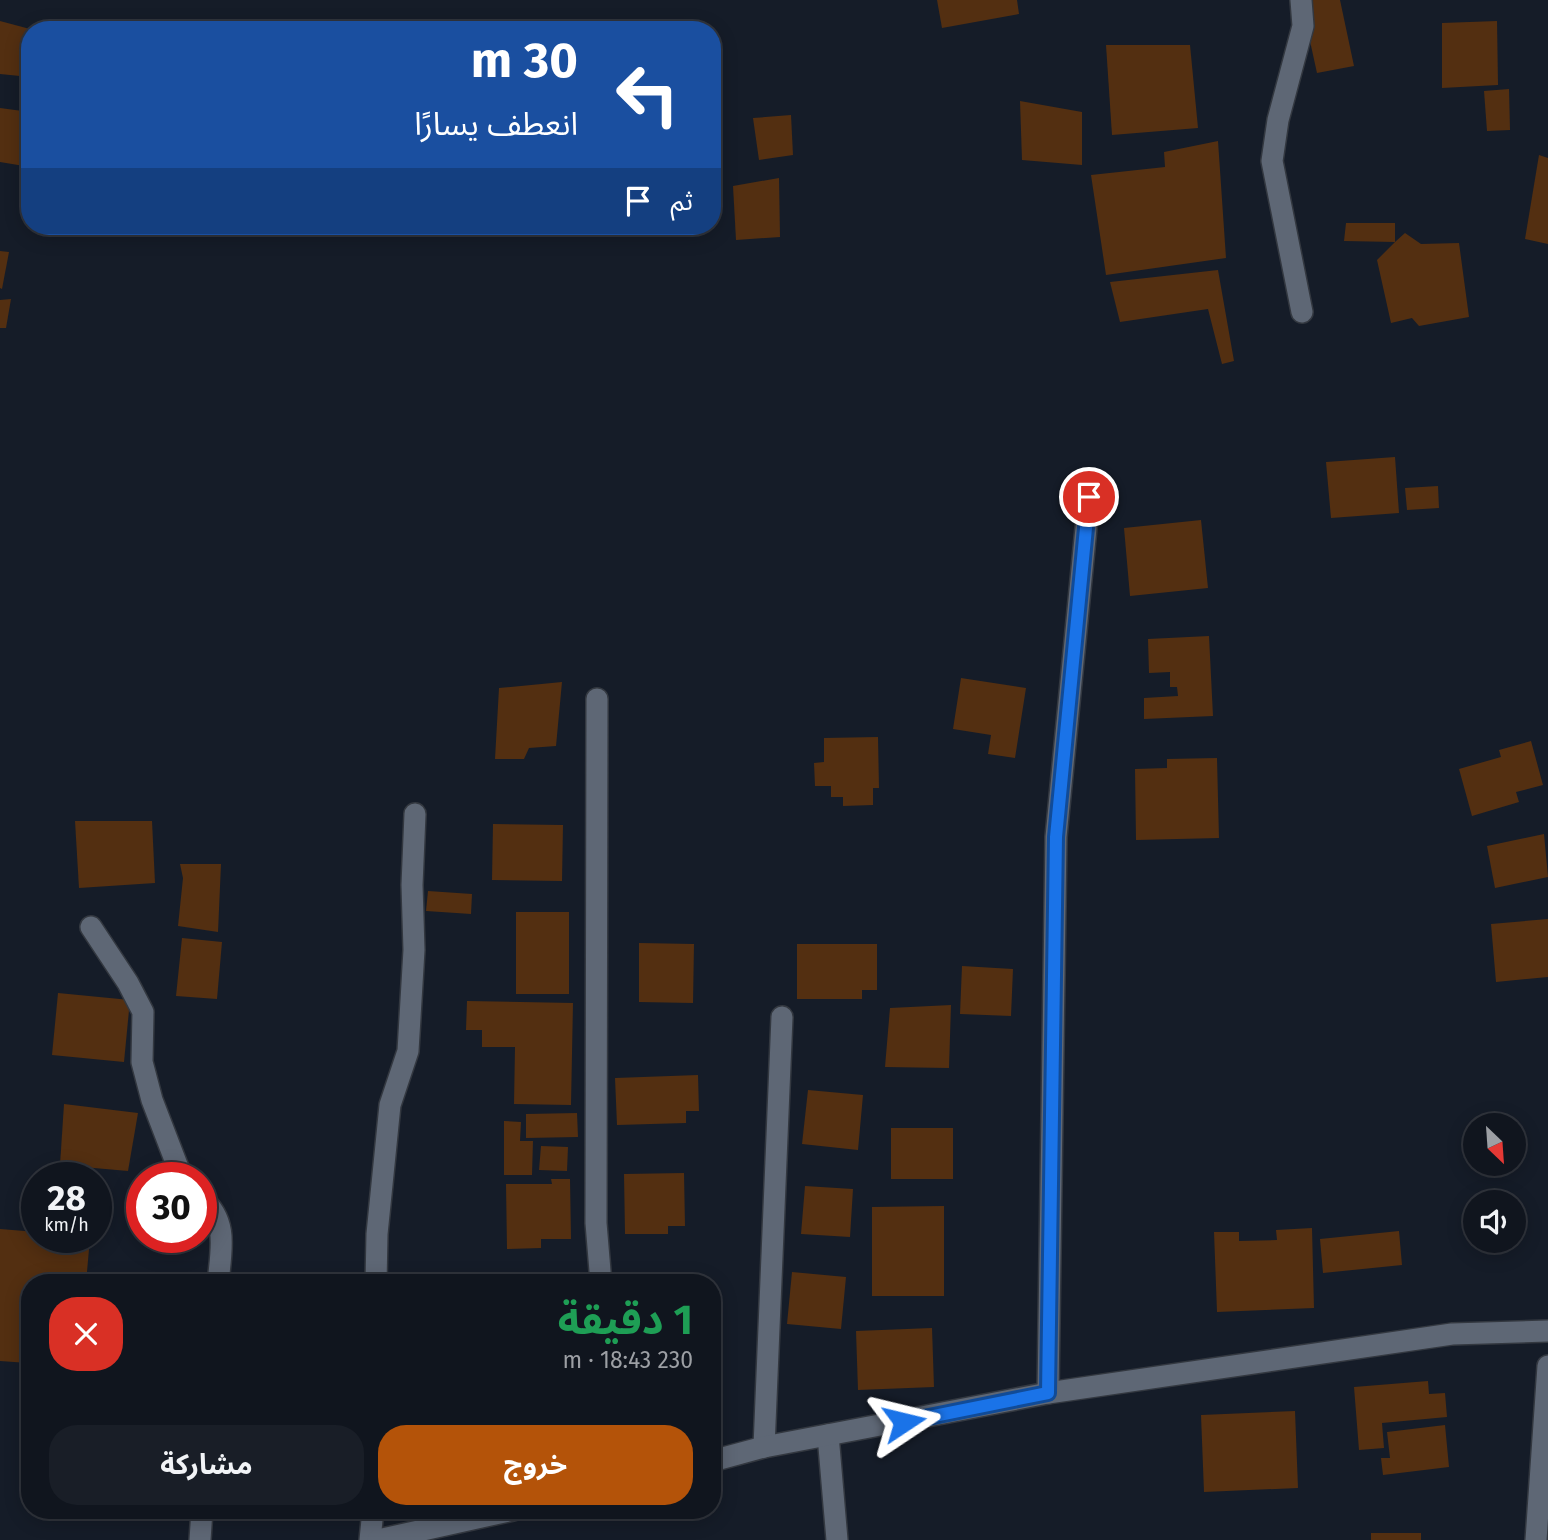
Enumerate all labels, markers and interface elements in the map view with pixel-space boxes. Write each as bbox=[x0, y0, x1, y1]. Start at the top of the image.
text: 30 m bbox=[471, 31, 578, 90]
icon: left bbox=[602, 49, 693, 140]
text: انعطف يسارًا bbox=[414, 105, 578, 143]
icon: arrive bbox=[619, 182, 657, 220]
text: ثم bbox=[671, 186, 693, 217]
pin bbox=[1059, 467, 1119, 527]
icon: arrive bbox=[1070, 478, 1108, 516]
north arrow bbox=[1463, 1113, 1526, 1176]
map controls bbox=[1463, 1113, 1526, 1253]
speed limit sign: 30 bbox=[126, 1162, 217, 1253]
text: 28 bbox=[47, 1177, 86, 1219]
button: sound bbox=[1463, 1190, 1526, 1253]
text: km/h bbox=[44, 1214, 89, 1236]
text: 1 دقيقة bbox=[558, 1295, 693, 1345]
button: close bbox=[49, 1297, 123, 1371]
text: 230 m · 18:43 bbox=[563, 1346, 693, 1374]
position arrow bbox=[867, 1385, 941, 1459]
button: مشاركة bbox=[49, 1425, 364, 1505]
button: خروج bbox=[378, 1425, 693, 1505]

